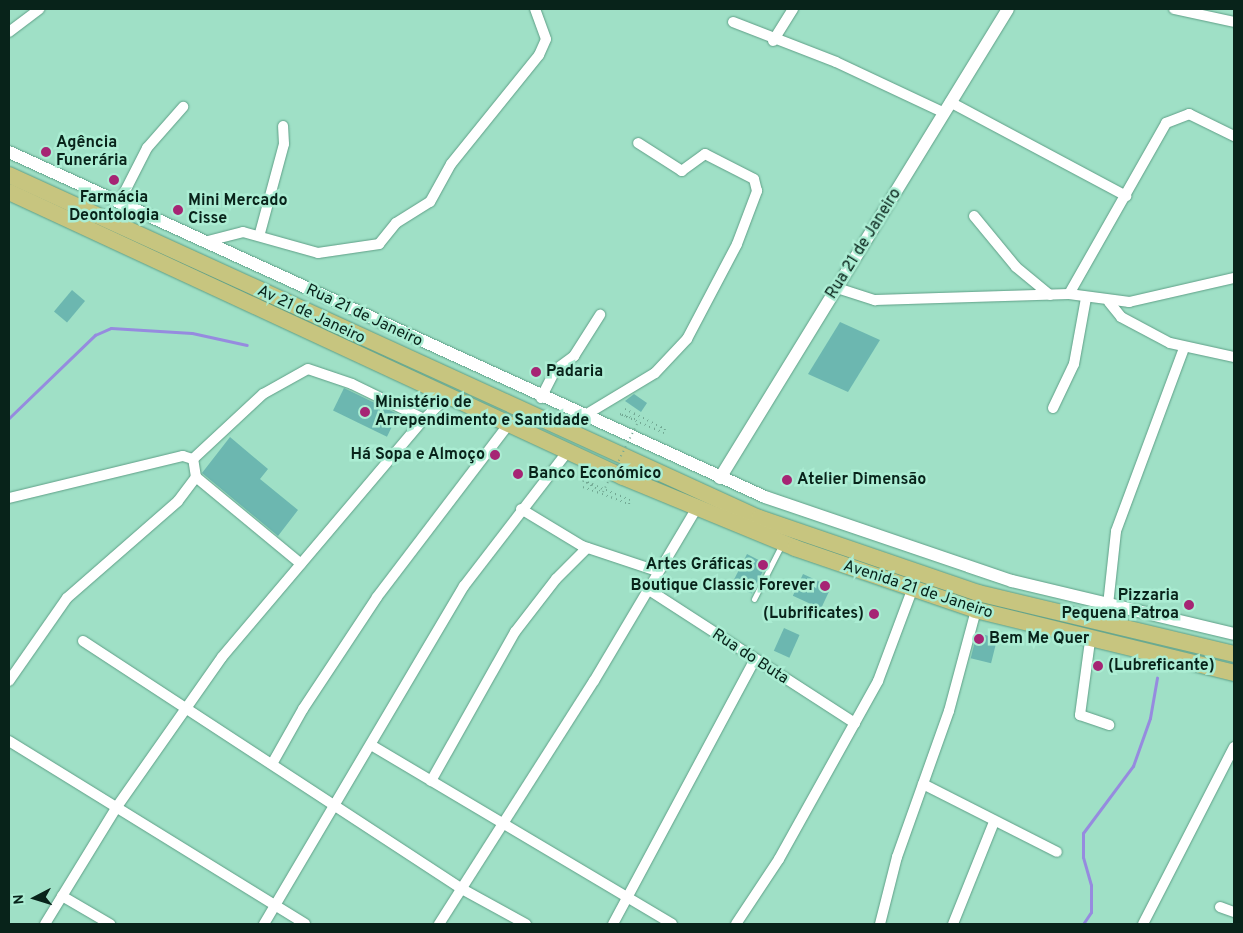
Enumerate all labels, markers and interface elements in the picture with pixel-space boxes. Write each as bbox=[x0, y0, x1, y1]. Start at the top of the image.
place label: Agência Funerária bbox=[56, 133, 127, 171]
marker: Agência Funerária bbox=[40, 146, 52, 158]
marker: Farmácia Deontologia bbox=[108, 174, 120, 186]
street label: Rua 21 de Janeiro bbox=[822, 185, 906, 303]
place label: Farmácia Deontologia bbox=[69, 188, 159, 226]
place label: Mini Mercado Cisse bbox=[188, 191, 288, 229]
marker: Mini Mercado Cisse bbox=[172, 204, 184, 216]
street label: Rua 21 de Janeiro bbox=[303, 281, 425, 351]
street label: Av 21 de Janeiro bbox=[254, 282, 368, 348]
place label: Padaria bbox=[546, 362, 603, 382]
marker: Padaria bbox=[530, 366, 542, 378]
place label: Ministério de Arrependimento e Santidade bbox=[375, 393, 589, 431]
marker: Ministério de Arrependimento e Santidade bbox=[359, 406, 371, 418]
place label: Há Sopa e Almoço bbox=[350, 445, 485, 465]
marker: Há Sopa e Almoço bbox=[489, 449, 501, 461]
place label: Banco Económico bbox=[528, 464, 661, 484]
marker: Banco Económico bbox=[512, 468, 524, 480]
place label: Atelier Dimensão bbox=[797, 470, 926, 490]
marker: Atelier Dimensão bbox=[781, 474, 793, 486]
place label: Artes Gráficas bbox=[646, 555, 753, 575]
street label: Avenida 21 de Janeiro bbox=[841, 557, 995, 623]
marker: Artes Gráficas bbox=[757, 559, 769, 571]
place label: Boutique Classic Forever bbox=[630, 576, 815, 596]
marker: Boutique Classic Forever bbox=[819, 580, 831, 592]
place label: Pizzaria Pequena Patroa bbox=[1061, 586, 1179, 624]
marker: Pizzaria Pequena Patroa bbox=[1183, 599, 1195, 611]
place label: (Lubrificates) bbox=[763, 604, 864, 624]
marker: (Lubrificates) bbox=[868, 608, 880, 620]
street label: Rua do Buta bbox=[708, 625, 792, 689]
place label: Bem Me Quer bbox=[989, 629, 1090, 649]
marker: Bem Me Quer bbox=[973, 633, 985, 645]
place label: (Lubreficante) bbox=[1108, 656, 1215, 676]
marker: (Lubreficante) bbox=[1092, 660, 1104, 672]
north arrow bbox=[10, 873, 60, 923]
text: N bbox=[11, 894, 28, 905]

